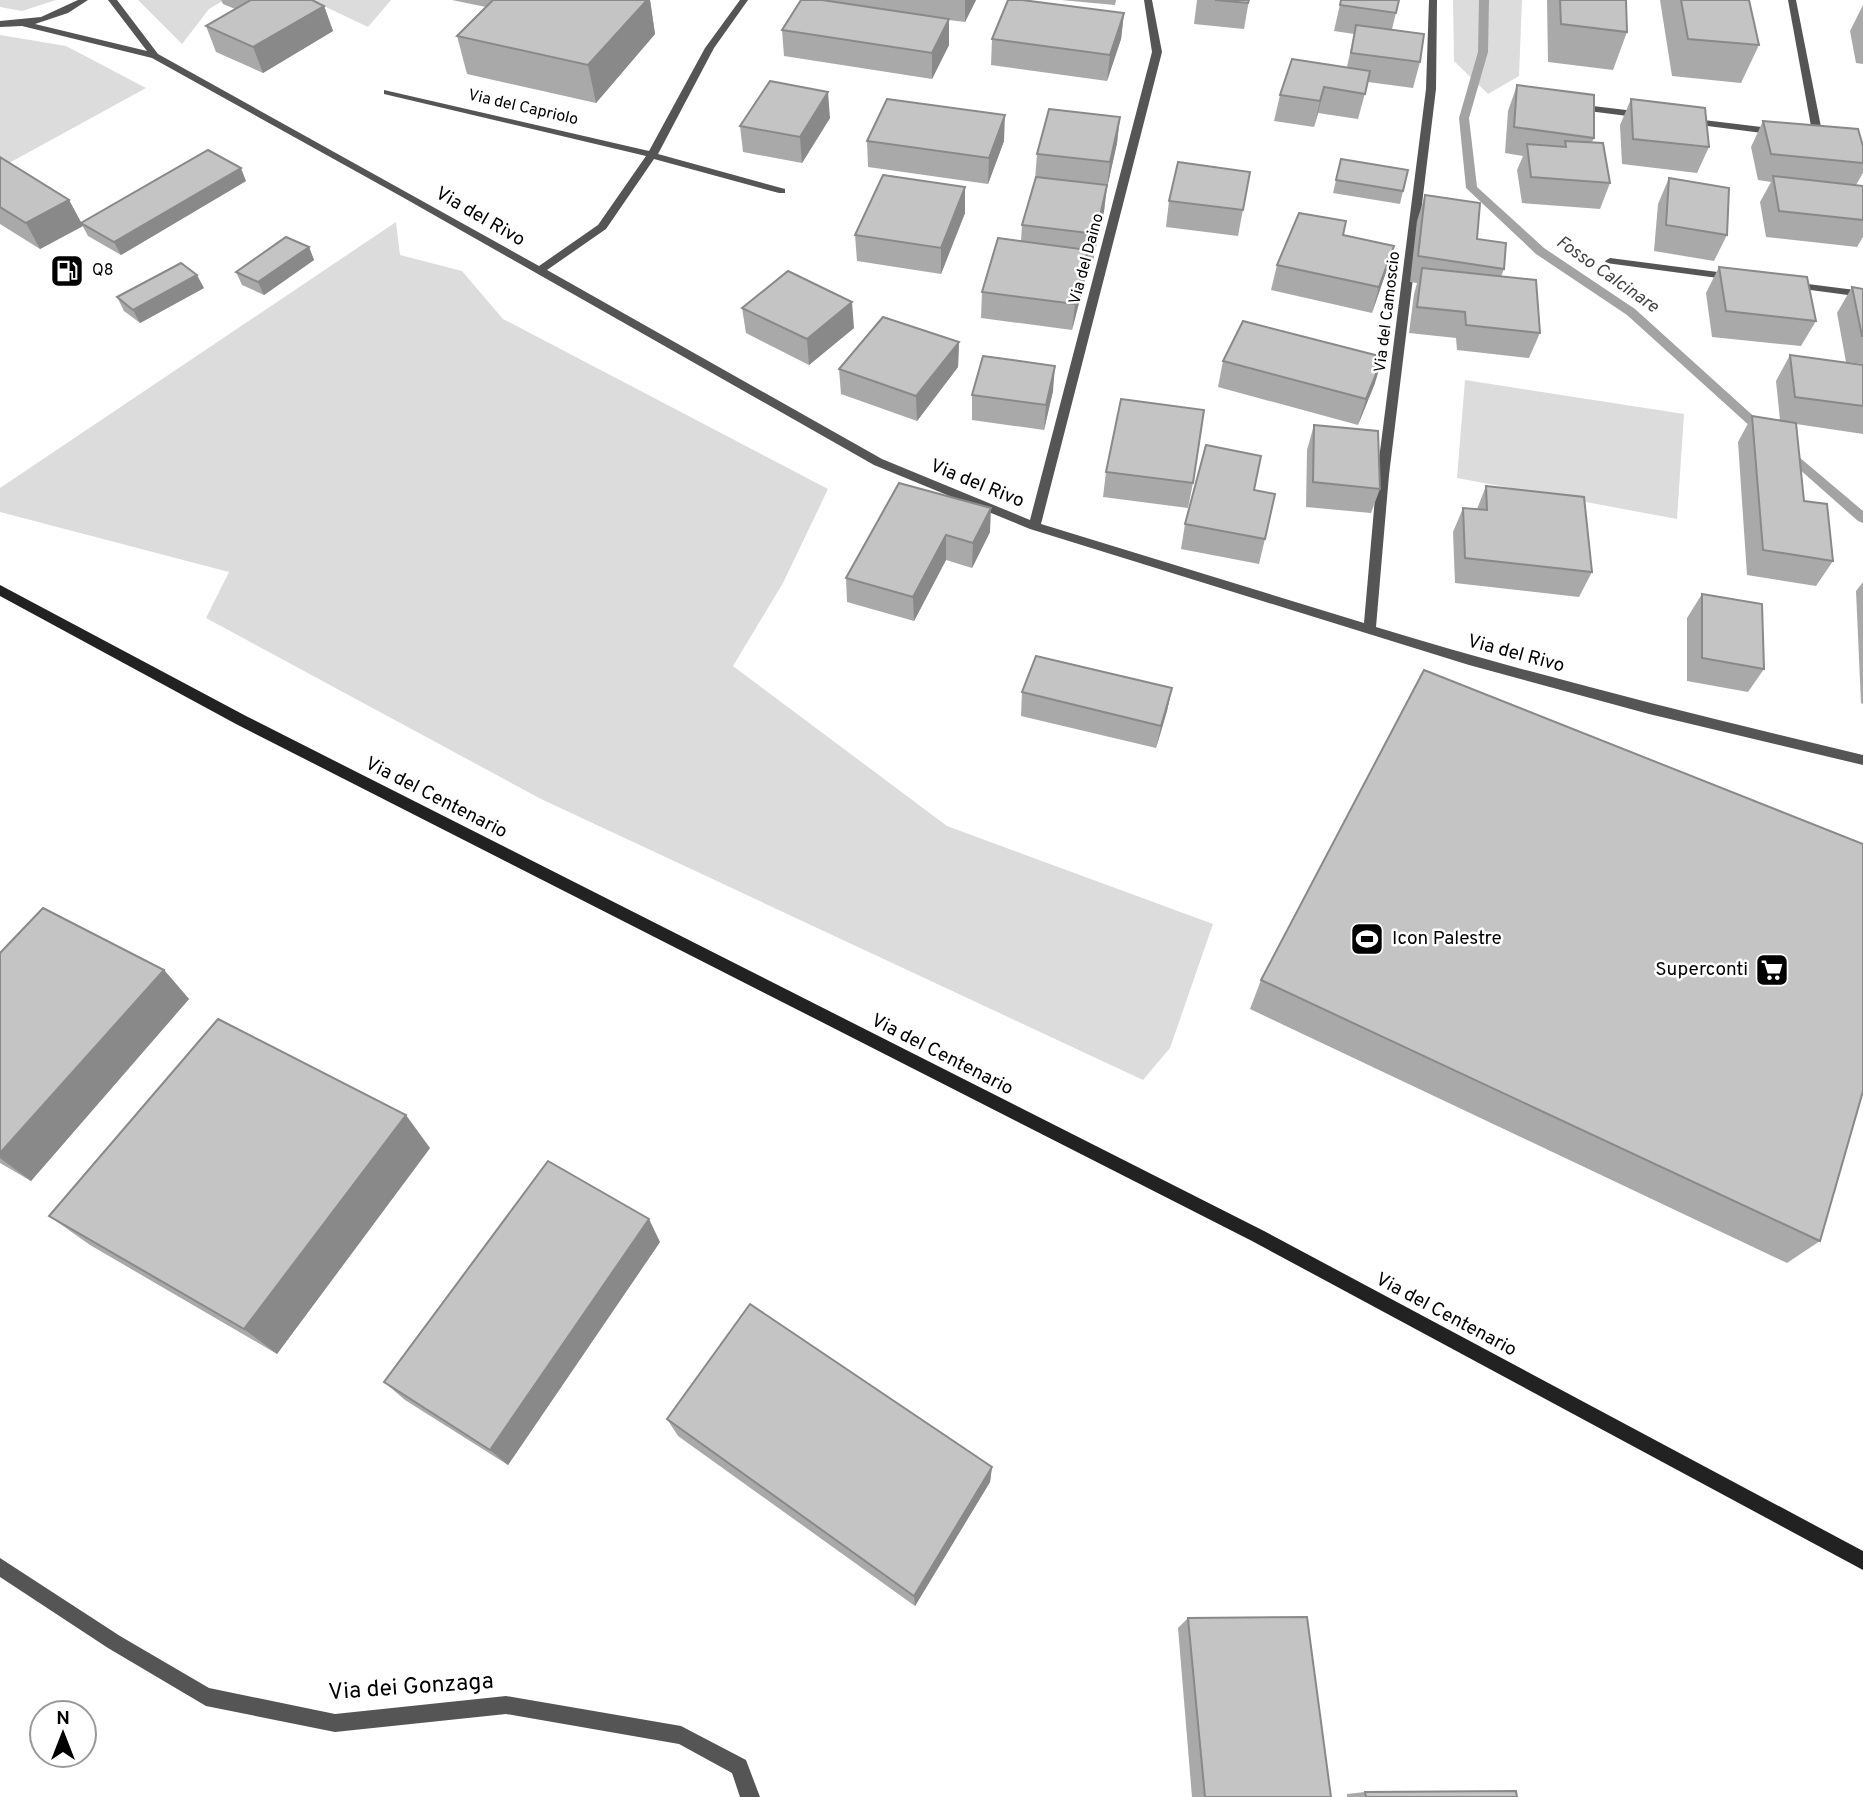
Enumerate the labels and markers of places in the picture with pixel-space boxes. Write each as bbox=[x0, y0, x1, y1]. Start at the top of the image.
fuel station icon: Q8 bbox=[48, 252, 86, 290]
place label: Q8 bbox=[92, 261, 113, 281]
sports icon: Icon Palestre bbox=[1348, 920, 1386, 958]
place label: Icon Palestre bbox=[1392, 927, 1502, 951]
supermarket icon: Superconti bbox=[1753, 951, 1791, 989]
place label: Superconti bbox=[1655, 958, 1748, 982]

